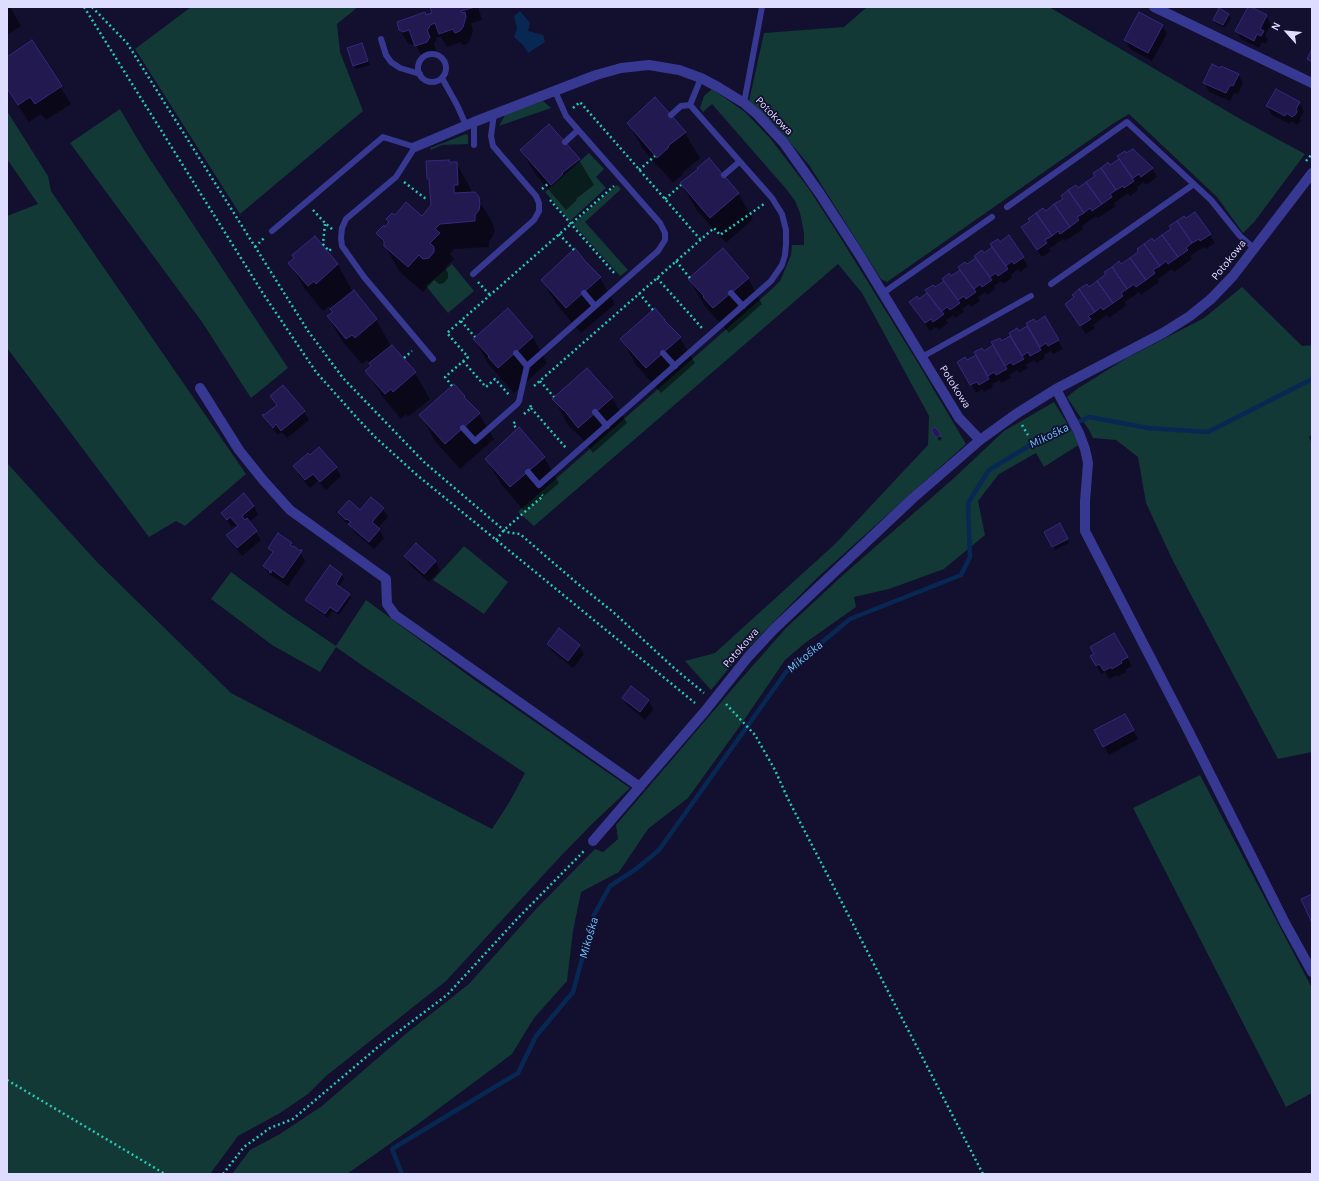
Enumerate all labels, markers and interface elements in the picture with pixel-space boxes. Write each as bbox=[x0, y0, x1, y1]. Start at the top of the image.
north arrow bbox=[1267, 12, 1307, 52]
text: N bbox=[1268, 20, 1283, 33]
street label: Potokowa bbox=[752, 94, 796, 138]
street label: Potokowa bbox=[1209, 237, 1249, 283]
street label: Potokowa bbox=[937, 363, 973, 411]
water label: Mikośka bbox=[1027, 420, 1071, 452]
street label: Potokowa bbox=[720, 625, 762, 671]
water label: Mikośka bbox=[784, 638, 826, 676]
water label: Mikośka bbox=[576, 916, 602, 960]

